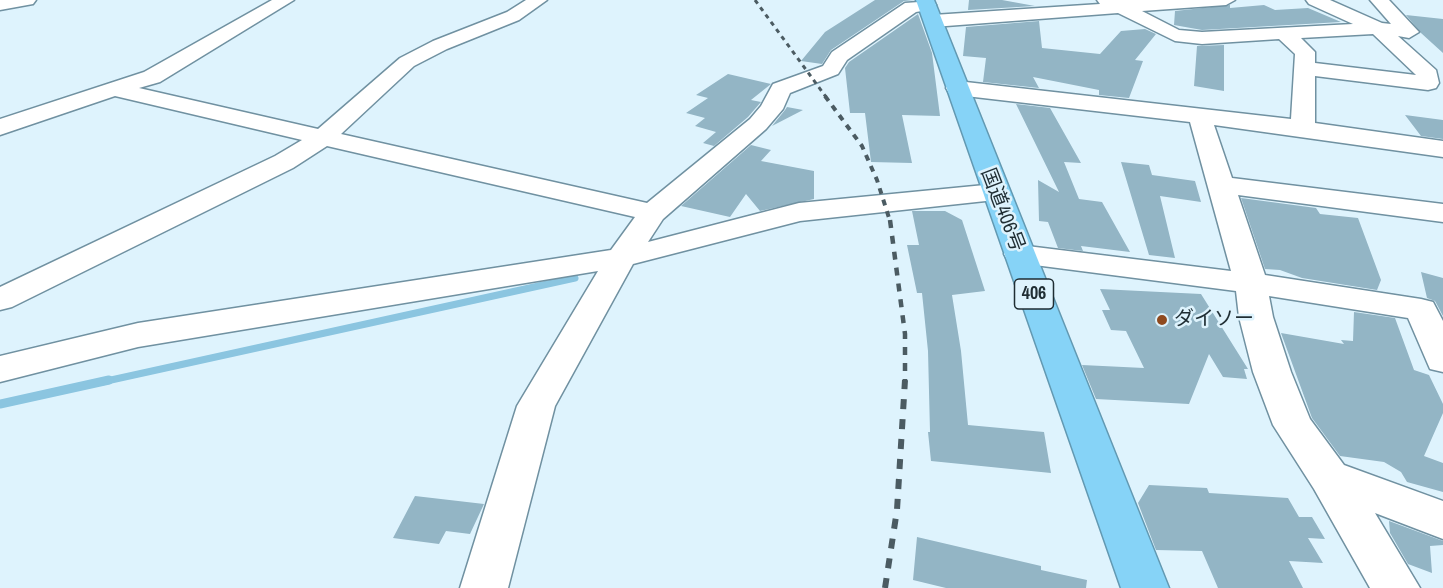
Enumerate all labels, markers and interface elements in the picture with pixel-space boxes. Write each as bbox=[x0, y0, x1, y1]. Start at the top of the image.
street label: 国道406号 bbox=[975, 165, 1029, 255]
road number: 406 bbox=[1014, 279, 1054, 309]
place label: ダイソー bbox=[1174, 308, 1254, 332]
marker: ダイソー bbox=[1155, 313, 1169, 327]

